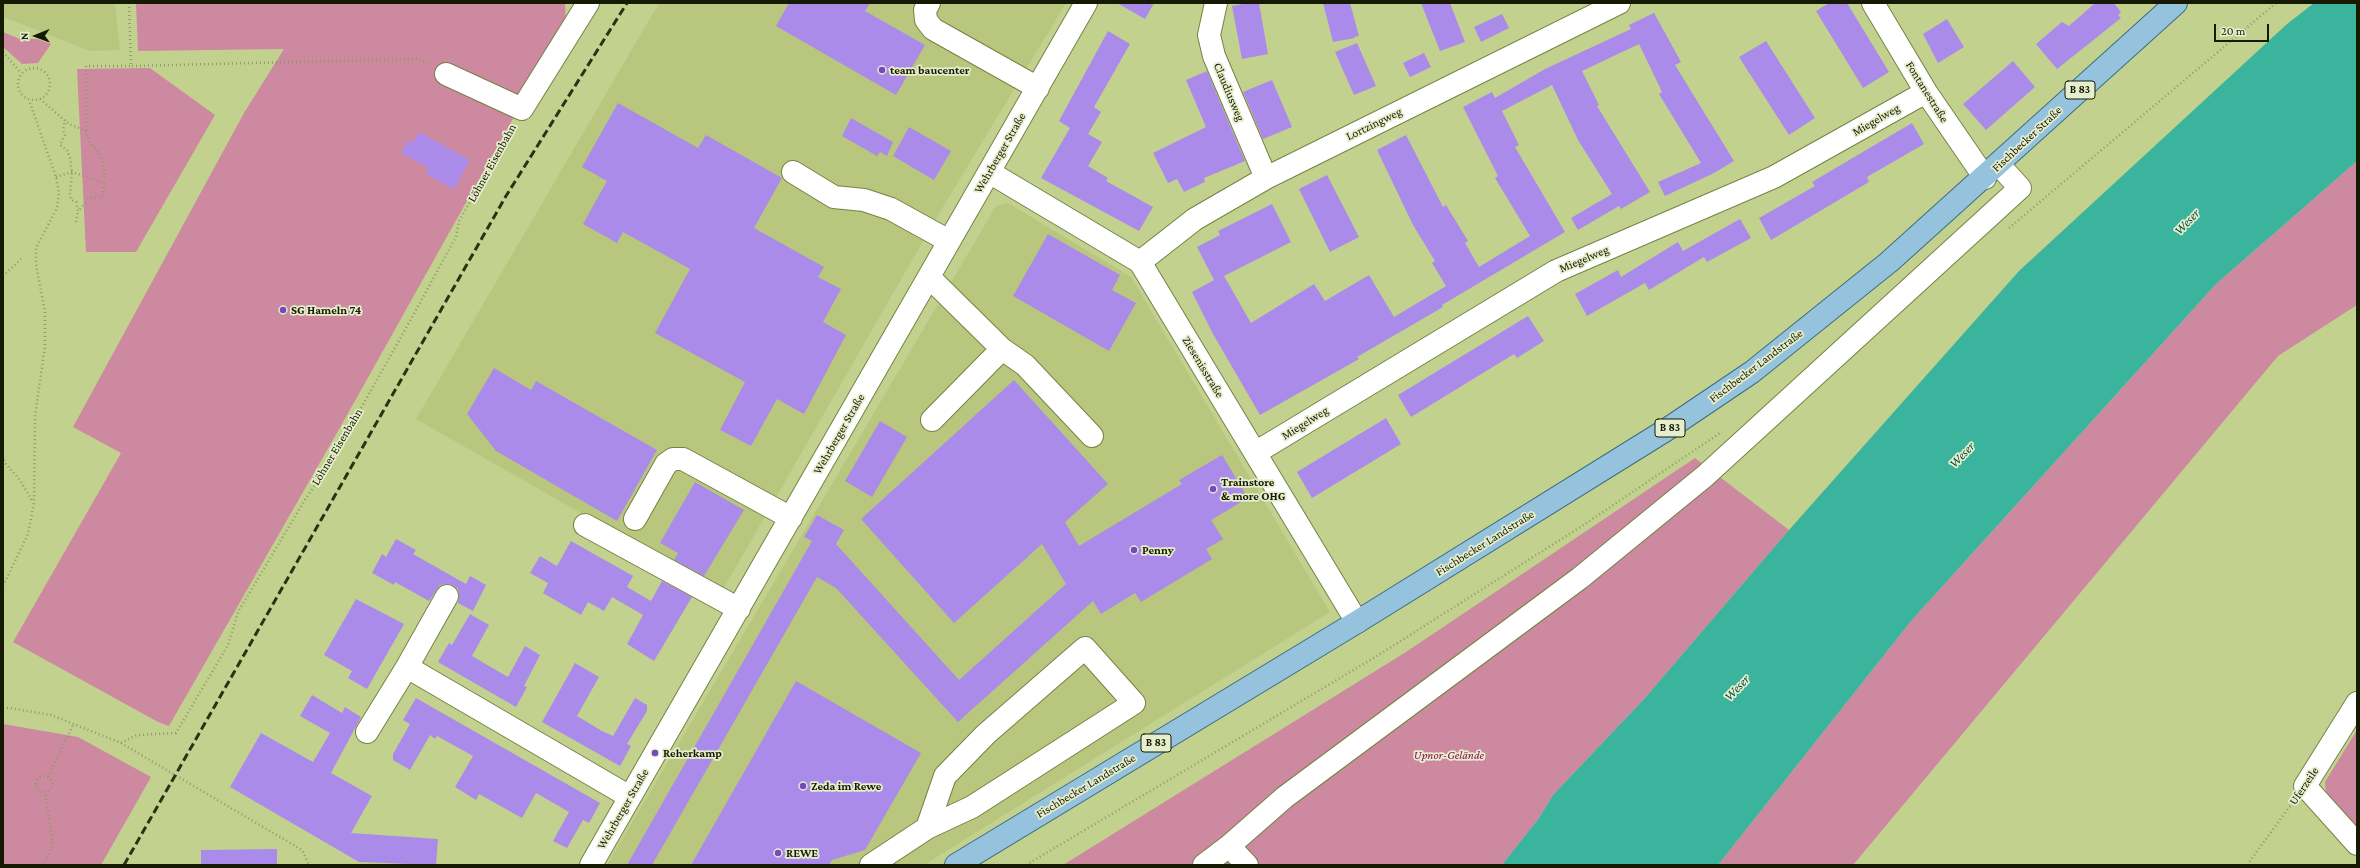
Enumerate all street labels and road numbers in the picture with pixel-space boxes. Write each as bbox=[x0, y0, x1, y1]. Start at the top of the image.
street label: Fontanestraße bbox=[1902, 59, 1952, 125]
street label: Claudiusweg bbox=[1210, 60, 1248, 124]
road number: B 83 bbox=[2065, 81, 2095, 99]
street label: Miegelweg bbox=[1850, 101, 1902, 139]
street label: Fischbecker Straße bbox=[1989, 103, 2065, 175]
street label: Lortzingweg bbox=[1344, 104, 1404, 144]
street label: Wehrberger Straße bbox=[971, 110, 1029, 196]
street label: Löhner Eisenbahn bbox=[465, 121, 519, 205]
street label: Miegelweg bbox=[1557, 242, 1611, 276]
street label: Fischbecker Landstraße bbox=[1706, 326, 1806, 406]
street label: Ziesenisstraße bbox=[1179, 334, 1227, 400]
street label: Wehrberger Straße bbox=[810, 391, 868, 477]
street label: Miegelweg bbox=[1279, 403, 1331, 443]
street label: Löhner Eisenbahn bbox=[308, 406, 366, 488]
road number: B 83 bbox=[1655, 419, 1685, 437]
street label: Fischbecker Landstraße bbox=[1433, 507, 1537, 579]
road number: B 83 bbox=[1141, 734, 1171, 752]
street label: Fischbecker Landstraße bbox=[1034, 751, 1138, 821]
street label: Uferzeile bbox=[2286, 764, 2322, 808]
street label: Wehrberger Straße bbox=[594, 766, 652, 852]

